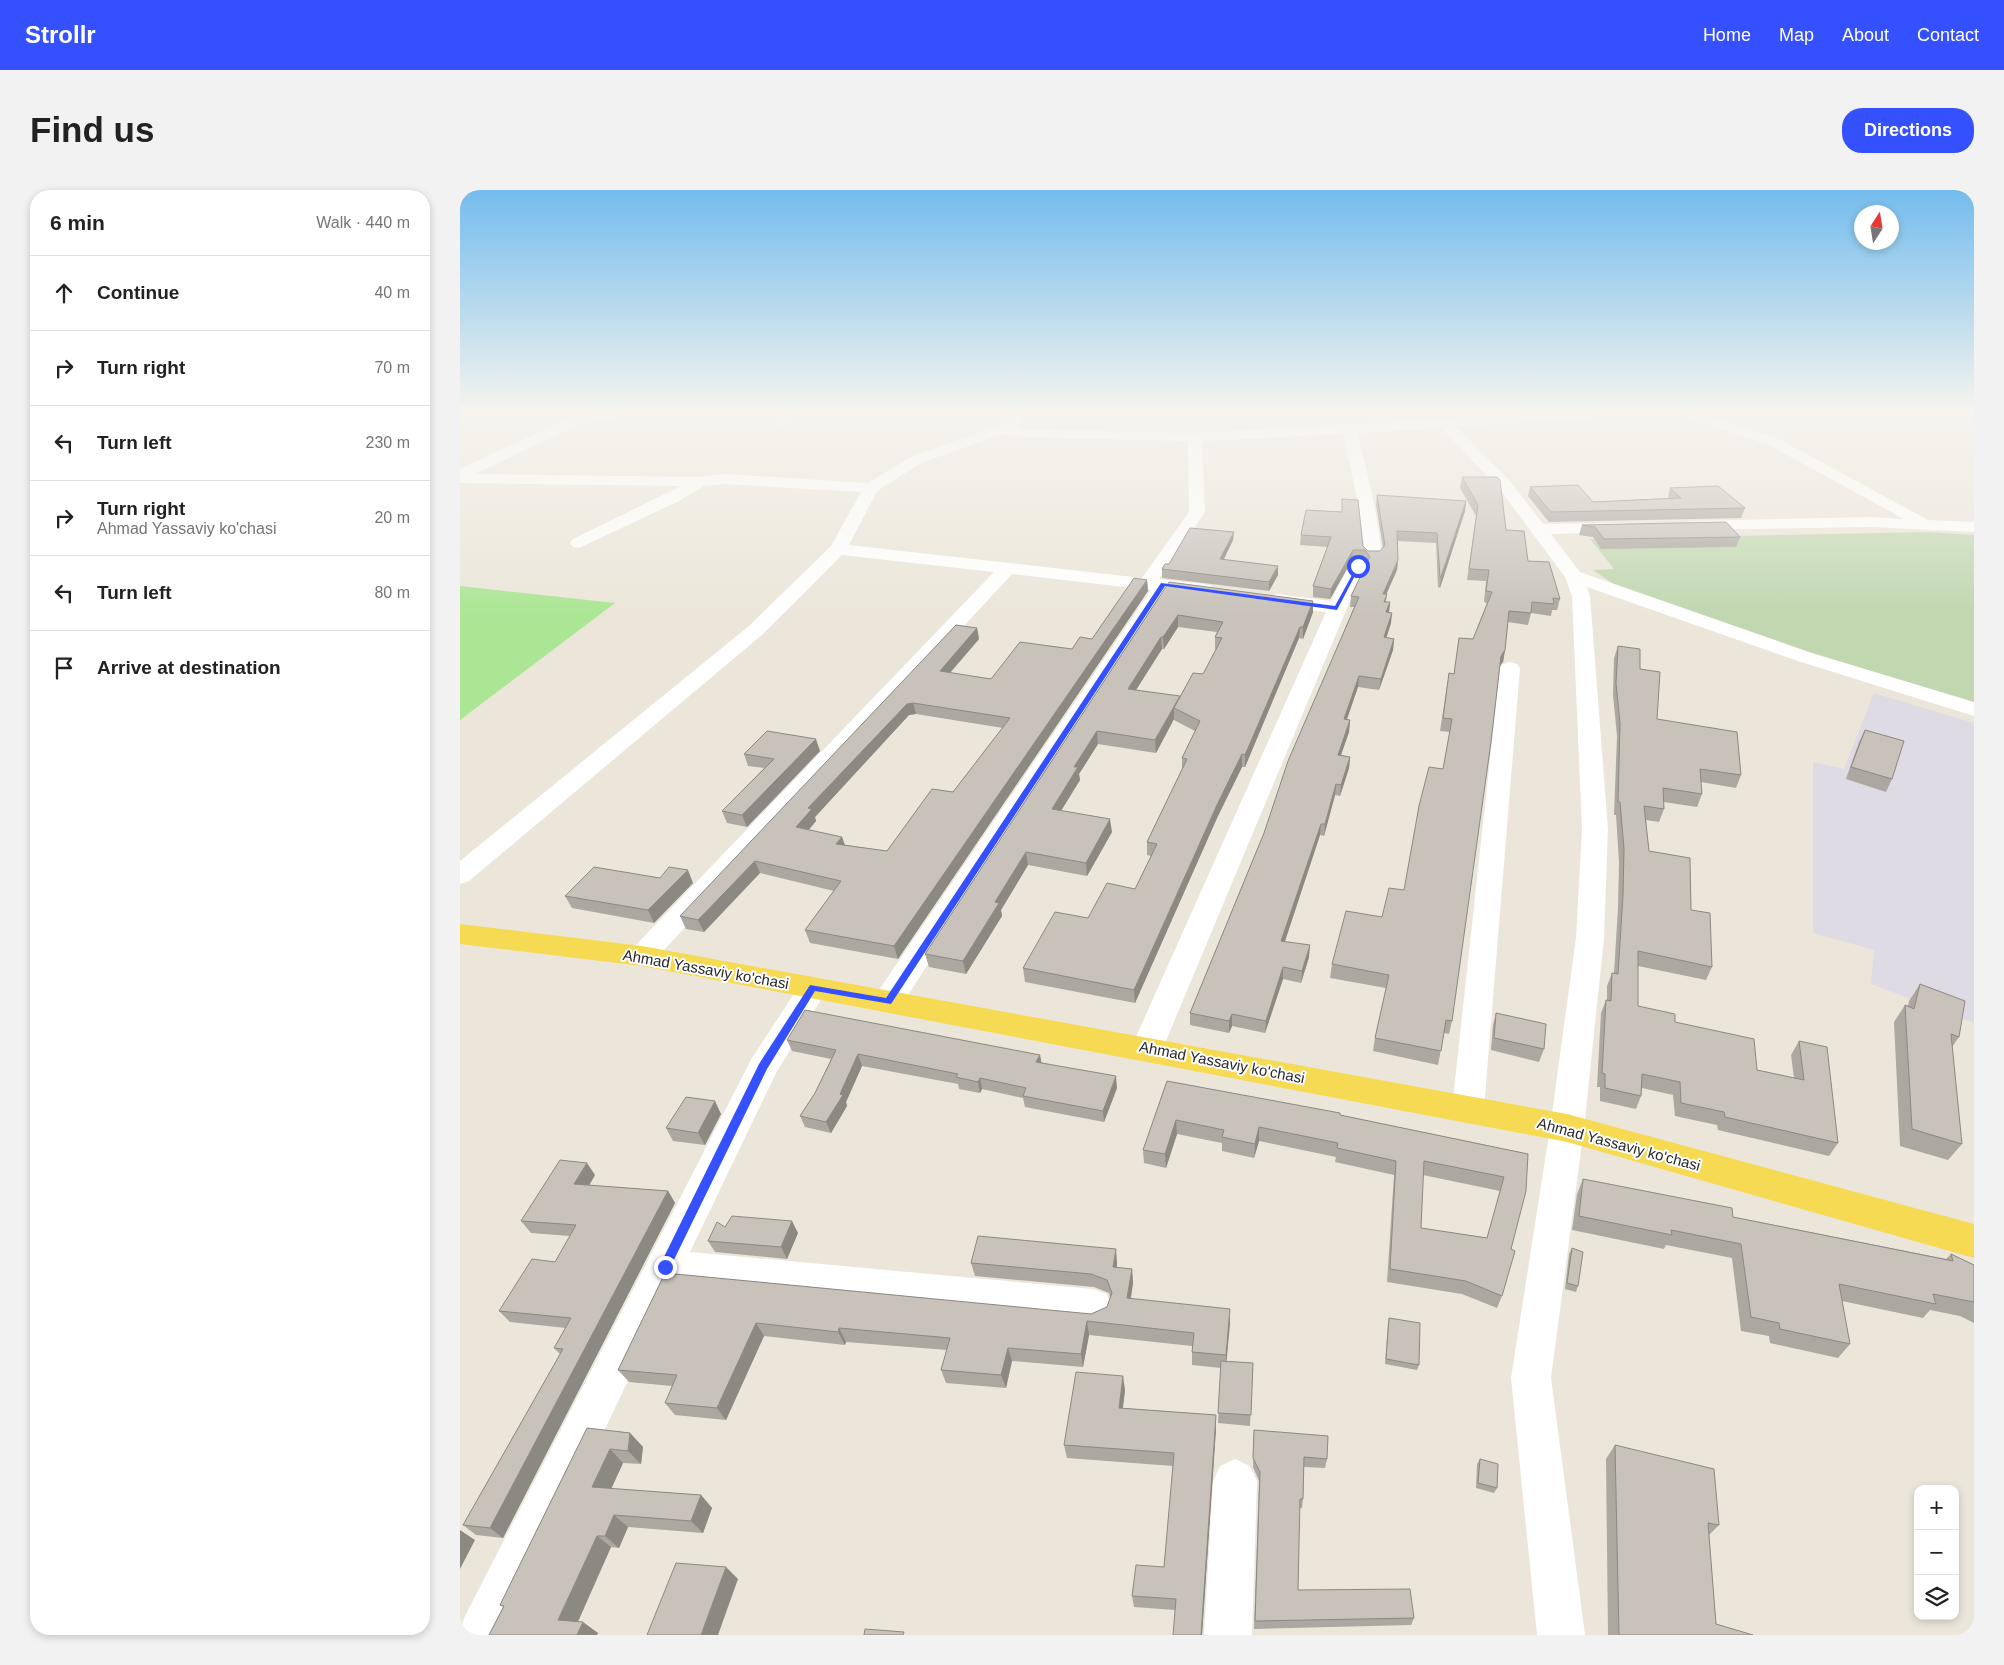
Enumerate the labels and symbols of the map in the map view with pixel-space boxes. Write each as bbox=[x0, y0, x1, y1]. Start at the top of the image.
north arrow bbox=[1854, 205, 1899, 250]
route start bbox=[1347, 555, 1370, 578]
street label: Ahmad Yassaviy ko'chasi bbox=[622, 946, 790, 992]
street label: Ahmad Yassaviy ko'chasi bbox=[1138, 1038, 1306, 1086]
street label: Ahmad Yassaviy ko'chasi bbox=[1536, 1114, 1702, 1174]
route end bbox=[654, 1256, 677, 1279]

